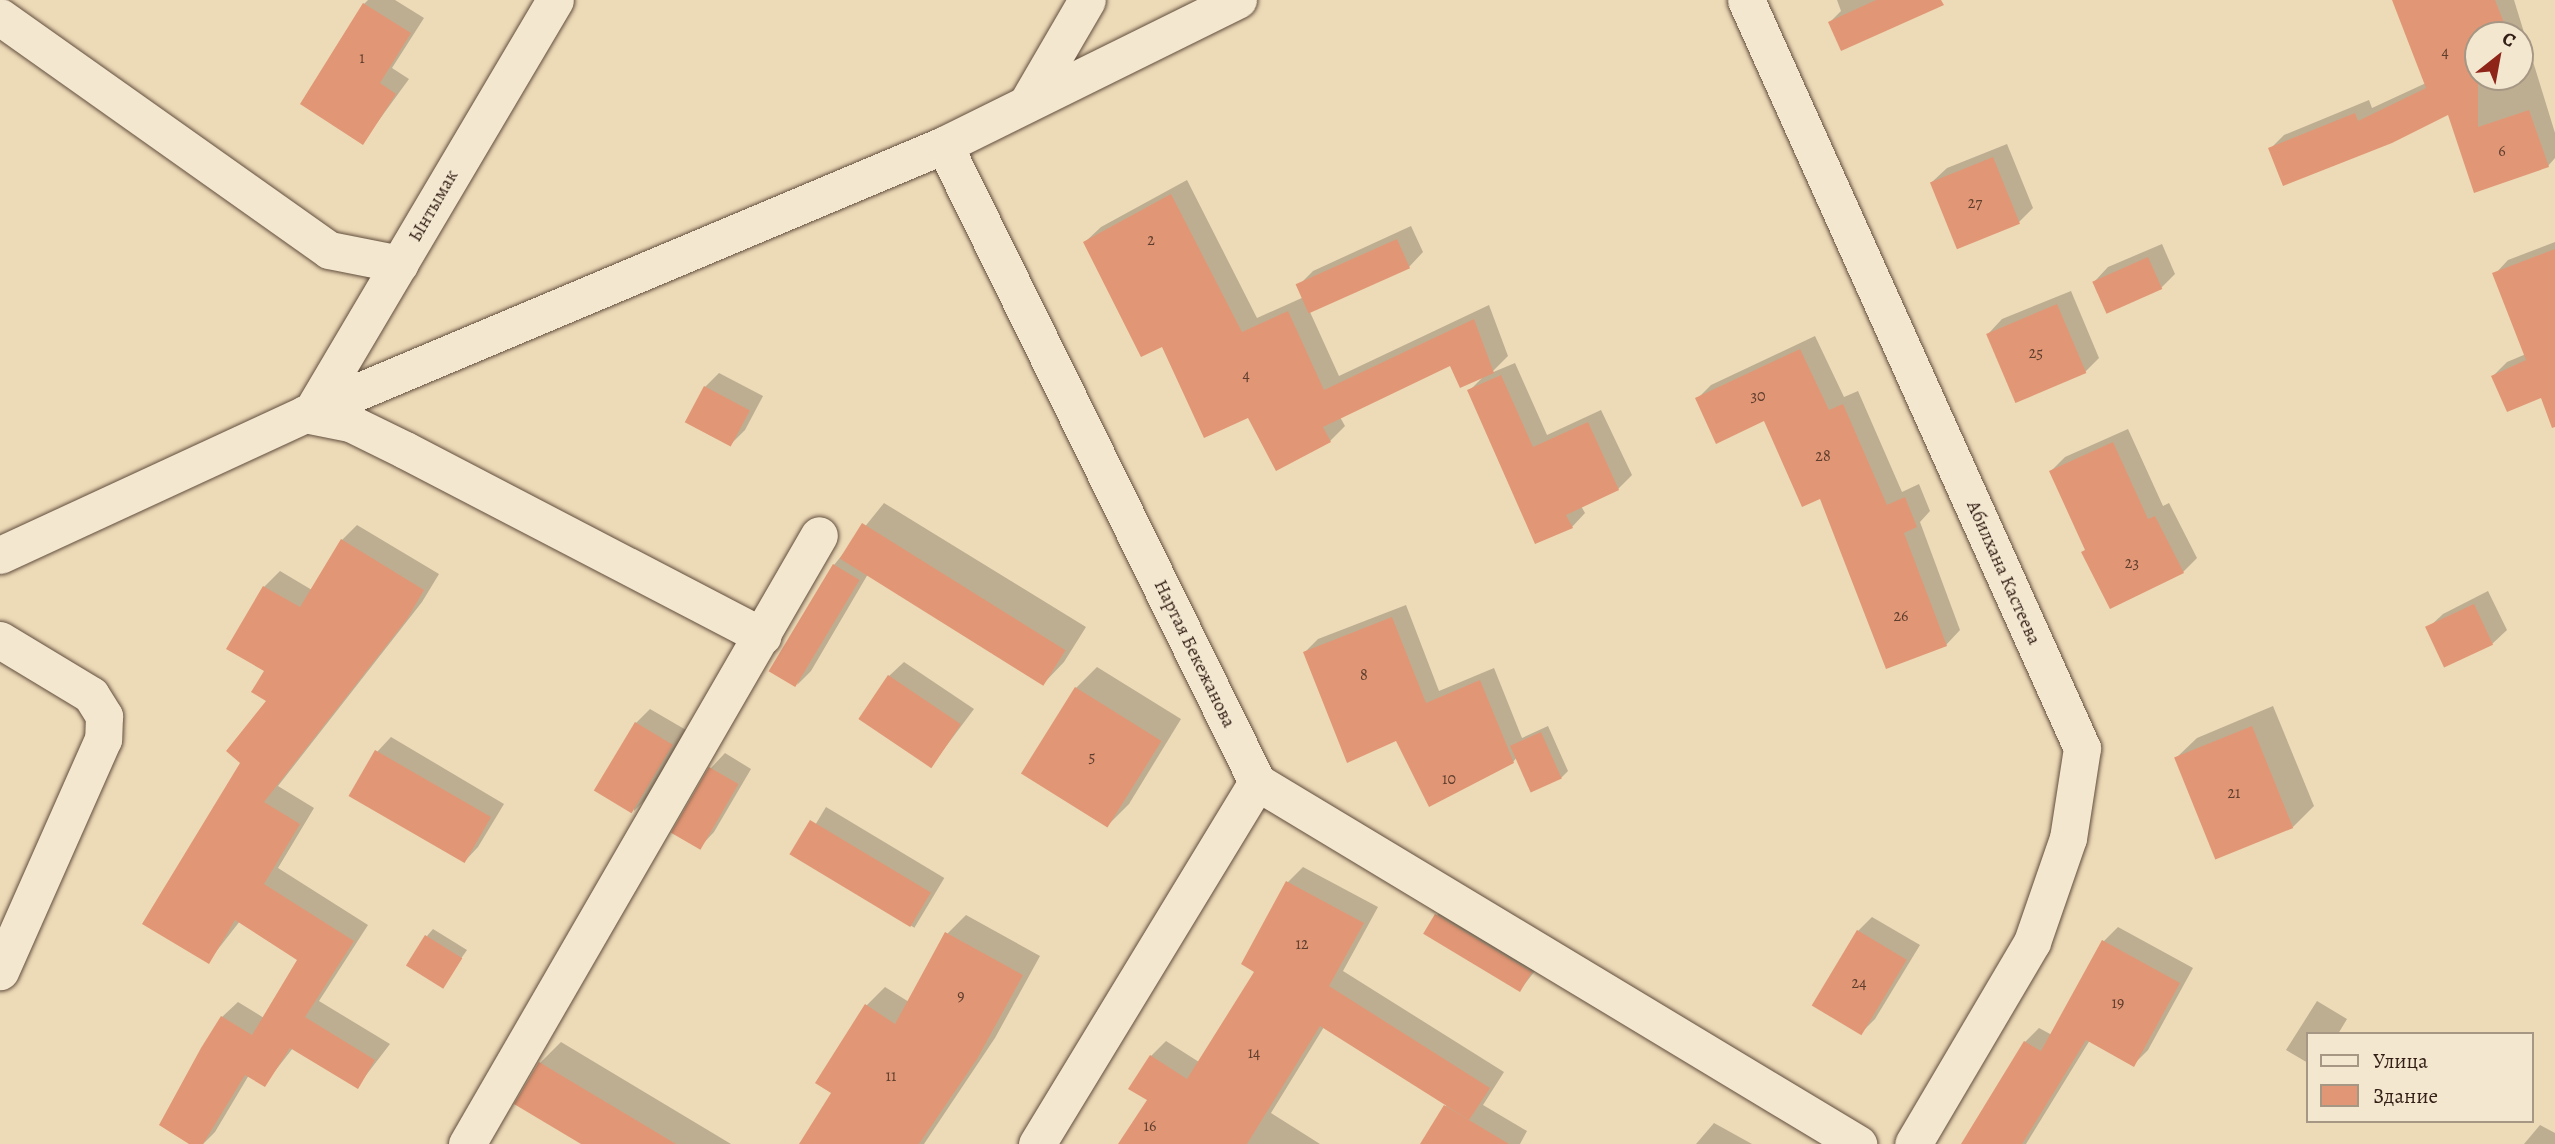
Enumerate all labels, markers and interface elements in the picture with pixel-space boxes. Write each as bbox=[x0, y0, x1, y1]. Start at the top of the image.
north arrow bbox=[2464, 21, 2534, 91]
text: С bbox=[2497, 26, 2521, 54]
house number: 4 bbox=[2441, 42, 2449, 62]
house number: 1 bbox=[359, 48, 365, 68]
house number: 6 bbox=[2498, 141, 2506, 161]
street label: Ынтымак bbox=[404, 166, 464, 246]
house number: 27 bbox=[1968, 193, 1982, 213]
house number: 2 bbox=[1147, 230, 1155, 250]
house number: 25 bbox=[2029, 343, 2043, 363]
house number: 4 bbox=[1242, 365, 1250, 385]
house number: 30 bbox=[1750, 386, 1766, 406]
house number: 28 bbox=[1815, 446, 1831, 466]
street label: Абилхана Кастеева bbox=[1961, 497, 2045, 649]
house number: 23 bbox=[2125, 553, 2139, 573]
street label: Нартая Бекежанова bbox=[1148, 576, 1240, 732]
house number: 26 bbox=[1894, 606, 1908, 626]
house number: 8 bbox=[1360, 665, 1368, 685]
house number: 5 bbox=[1089, 747, 1095, 767]
house number: 10 bbox=[1442, 769, 1456, 789]
house number: 21 bbox=[2227, 783, 2241, 803]
house number: 12 bbox=[1295, 934, 1309, 954]
house number: 24 bbox=[1852, 973, 1866, 993]
house number: 9 bbox=[957, 986, 965, 1006]
house number: 19 bbox=[2112, 993, 2124, 1013]
legend bbox=[2306, 1032, 2534, 1123]
house number: 14 bbox=[1248, 1043, 1260, 1063]
text: Улица bbox=[2373, 1047, 2428, 1075]
house number: 11 bbox=[886, 1066, 896, 1086]
text: Здание bbox=[2373, 1082, 2438, 1110]
house number: 16 bbox=[1144, 1116, 1156, 1136]

